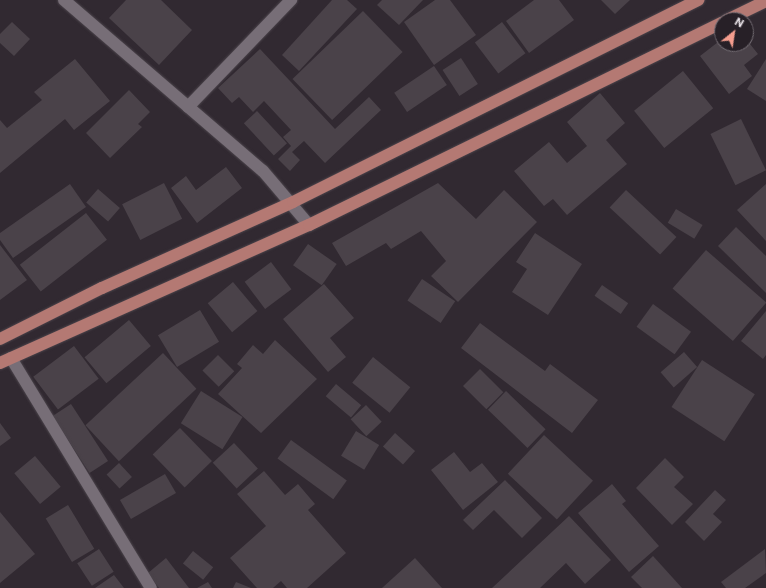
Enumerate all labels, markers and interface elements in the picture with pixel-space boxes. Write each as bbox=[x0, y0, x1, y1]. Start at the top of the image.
north arrow bbox=[714, 12, 754, 52]
text: N bbox=[733, 14, 747, 30]

